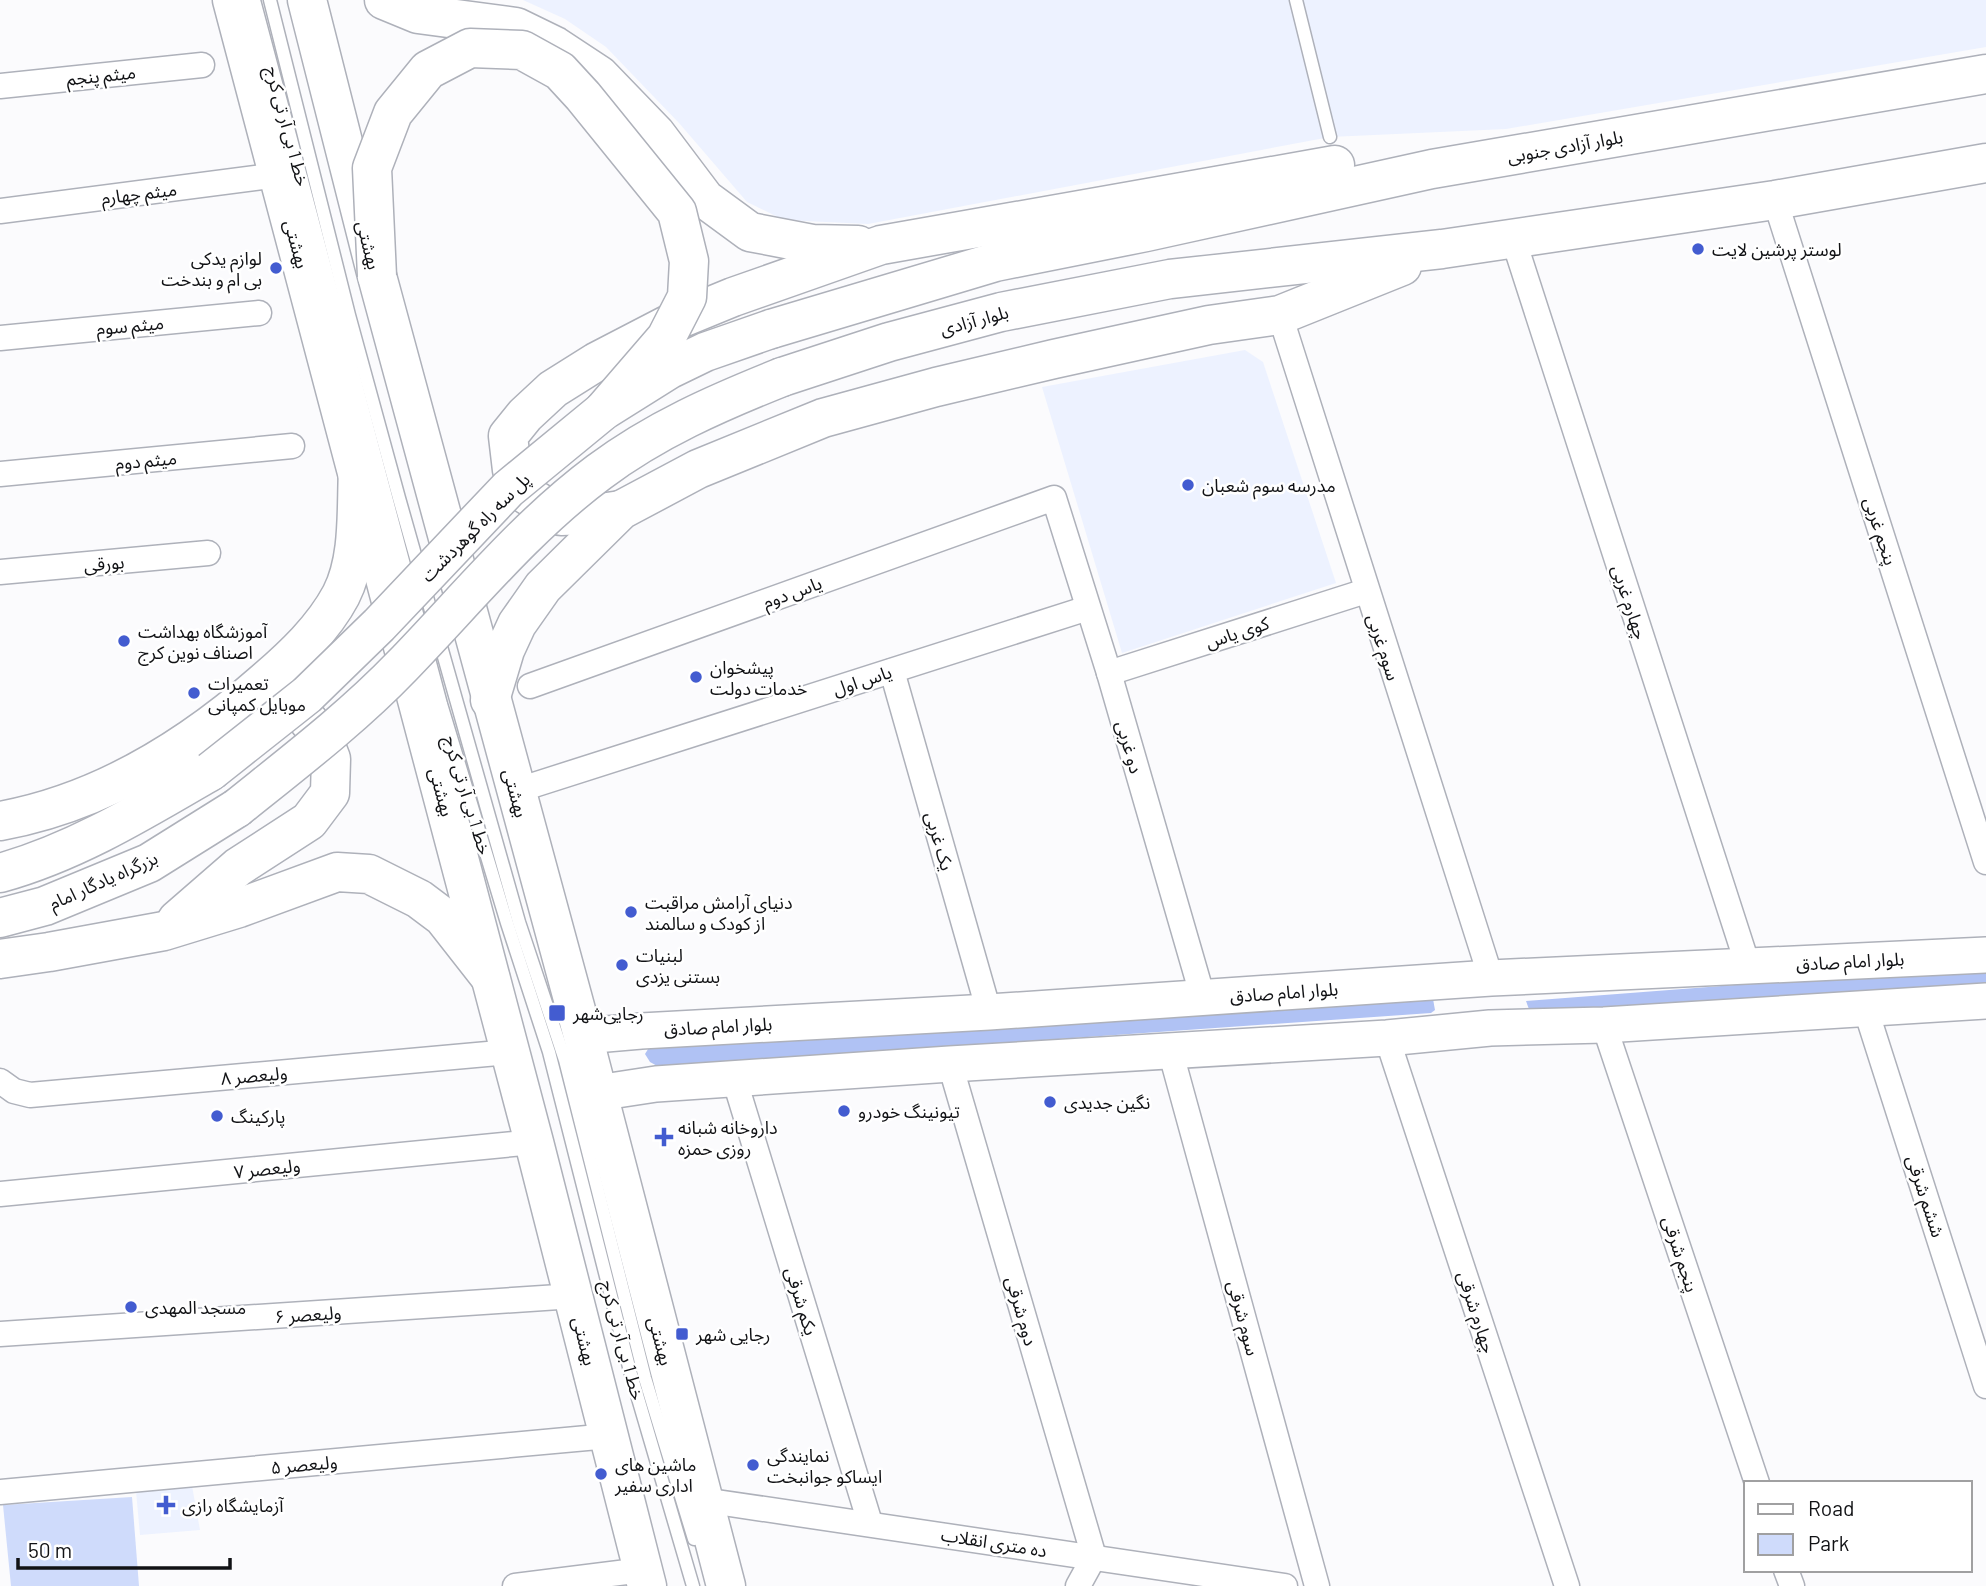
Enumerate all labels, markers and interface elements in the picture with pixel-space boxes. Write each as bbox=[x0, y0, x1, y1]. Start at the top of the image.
street label: میثم پنجم bbox=[65, 60, 137, 93]
street label: خط 1 بی آر تی کرج bbox=[258, 64, 315, 189]
street label: بلوار آزادی جنوبی bbox=[1505, 125, 1625, 168]
street label: میثم چهارم bbox=[100, 177, 179, 213]
street label: بهشتی bbox=[279, 217, 314, 271]
street label: بهشتى bbox=[351, 218, 386, 272]
place label: لوستر پرشين لايت bbox=[1712, 238, 1842, 261]
marker: لوستر پرشين لايت bbox=[1690, 241, 1706, 257]
place label: لوازم یدکی بی ام و بندخت bbox=[161, 247, 262, 294]
marker: لوازم یدکی بی ام و بندخت bbox=[268, 260, 284, 276]
street label: بلوار آزادی bbox=[937, 300, 1011, 341]
street label: میثم سوم bbox=[95, 311, 165, 343]
street label: میثم دوم bbox=[114, 446, 178, 478]
street label: پل سه راه گوهردشت bbox=[416, 468, 535, 587]
place label: مدرسه سوم شعبان bbox=[1202, 474, 1336, 500]
marker: مدرسه سوم شعبان bbox=[1180, 477, 1196, 493]
street label: پنجم غربی bbox=[1857, 494, 1902, 569]
street label: بورقی bbox=[83, 550, 125, 577]
street label: چهارم غربی bbox=[1604, 562, 1652, 643]
street label: یاس دوم bbox=[759, 571, 826, 617]
street label: کوی یاس bbox=[1202, 611, 1272, 654]
street label: سوم غربی bbox=[1359, 611, 1405, 684]
place label: آموزشگاه بهداشت اصناف نوین کرج bbox=[138, 620, 268, 666]
marker: آموزشگاه بهداشت اصناف نوین کرج bbox=[116, 633, 132, 649]
place label: پیشخوان خدمات دولت bbox=[710, 656, 807, 699]
street label: یاس اول bbox=[830, 660, 895, 701]
marker: پیشخوان خدمات دولت bbox=[688, 669, 704, 685]
place label: تعمیرات موبایل کمپانی bbox=[208, 672, 306, 716]
marker: تعمیرات موبایل کمپانی bbox=[186, 685, 202, 701]
street label: دو غربی bbox=[1111, 718, 1148, 776]
street label: خط 1 بی آر تی کرج bbox=[437, 733, 497, 858]
street label: بهشتی bbox=[424, 765, 459, 819]
street label: بهشتى bbox=[498, 766, 533, 820]
street label: یک غربی bbox=[920, 809, 959, 873]
street label: بزرگراه یادگار امام bbox=[45, 846, 162, 917]
place label: دنیای آرامش مراقبت از کودک و سالمند bbox=[645, 891, 793, 935]
marker: دنیای آرامش مراقبت از کودک و سالمند bbox=[623, 904, 639, 920]
place label: لبنیات بستنی یزدی bbox=[636, 944, 720, 988]
street label: بلوار امام صادق bbox=[1795, 947, 1905, 979]
marker: لبنیات بستنی یزدی bbox=[614, 957, 630, 973]
street label: بلوار امام صادق bbox=[1229, 977, 1339, 1011]
place label: رجایی‌شهر bbox=[572, 1002, 644, 1025]
marker: رجایی‌شهر bbox=[547, 1003, 567, 1023]
street label: بلوار امام صادق bbox=[663, 1012, 773, 1044]
street label: ولیعصر ۸ bbox=[220, 1061, 288, 1090]
place label: نگین جدیدی bbox=[1064, 1091, 1150, 1114]
marker: نگین جدیدی bbox=[1042, 1094, 1058, 1110]
place label: تیونینگ خودرو bbox=[858, 1100, 960, 1123]
marker: تیونینگ خودرو bbox=[836, 1103, 852, 1119]
place label: پارکینگ bbox=[231, 1105, 285, 1128]
marker: پارکینگ bbox=[209, 1108, 225, 1124]
place label: داروخانه شبانه روزی حمزه bbox=[678, 1116, 778, 1160]
marker: داروخانه شبانه روزی حمزه bbox=[656, 1129, 672, 1145]
street label: ششم شرقی bbox=[1900, 1152, 1950, 1241]
street label: ولیعصر ۷ bbox=[233, 1154, 302, 1183]
street label: پنجم شرقی bbox=[1656, 1213, 1704, 1296]
street label: یکم شرقی bbox=[778, 1264, 823, 1339]
street label: چهارم شرقی bbox=[1450, 1268, 1501, 1357]
street label: دوم شرقی bbox=[998, 1274, 1042, 1349]
street label: خط 1 بی آر تی کرج bbox=[593, 1278, 650, 1403]
street label: سوم شرقی bbox=[1220, 1278, 1265, 1359]
place label: مسجد المهدی bbox=[145, 1296, 246, 1319]
marker: مسجد المهدی bbox=[123, 1299, 139, 1315]
street label: ولیعصر ۶ bbox=[274, 1301, 342, 1328]
street label: بهشتی bbox=[567, 1314, 602, 1368]
street label: بهشتى bbox=[643, 1314, 678, 1368]
place label: رجایی شهر bbox=[695, 1323, 770, 1346]
marker: رجایی شهر bbox=[674, 1326, 690, 1342]
place label: نمایندگی ایساکو جوانبخت bbox=[767, 1444, 882, 1488]
street label: ولیعصر ۵ bbox=[270, 1450, 338, 1479]
place label: ماشین های اداری سفیر bbox=[614, 1453, 697, 1497]
marker: نمایندگی ایساکو جوانبخت bbox=[745, 1457, 761, 1473]
marker: ماشین های اداری سفیر bbox=[593, 1466, 609, 1482]
legend bbox=[1744, 1481, 1972, 1572]
place label: آزمایشگاه رازی bbox=[182, 1494, 284, 1517]
marker: آزمایشگاه رازی bbox=[156, 1495, 176, 1515]
text: Road bbox=[1808, 1495, 1854, 1520]
street label: ده متری انقلاب bbox=[939, 1523, 1048, 1562]
scale bar bbox=[18, 1526, 229, 1570]
text: Park bbox=[1808, 1530, 1849, 1555]
text: 50 m bbox=[28, 1537, 72, 1562]

